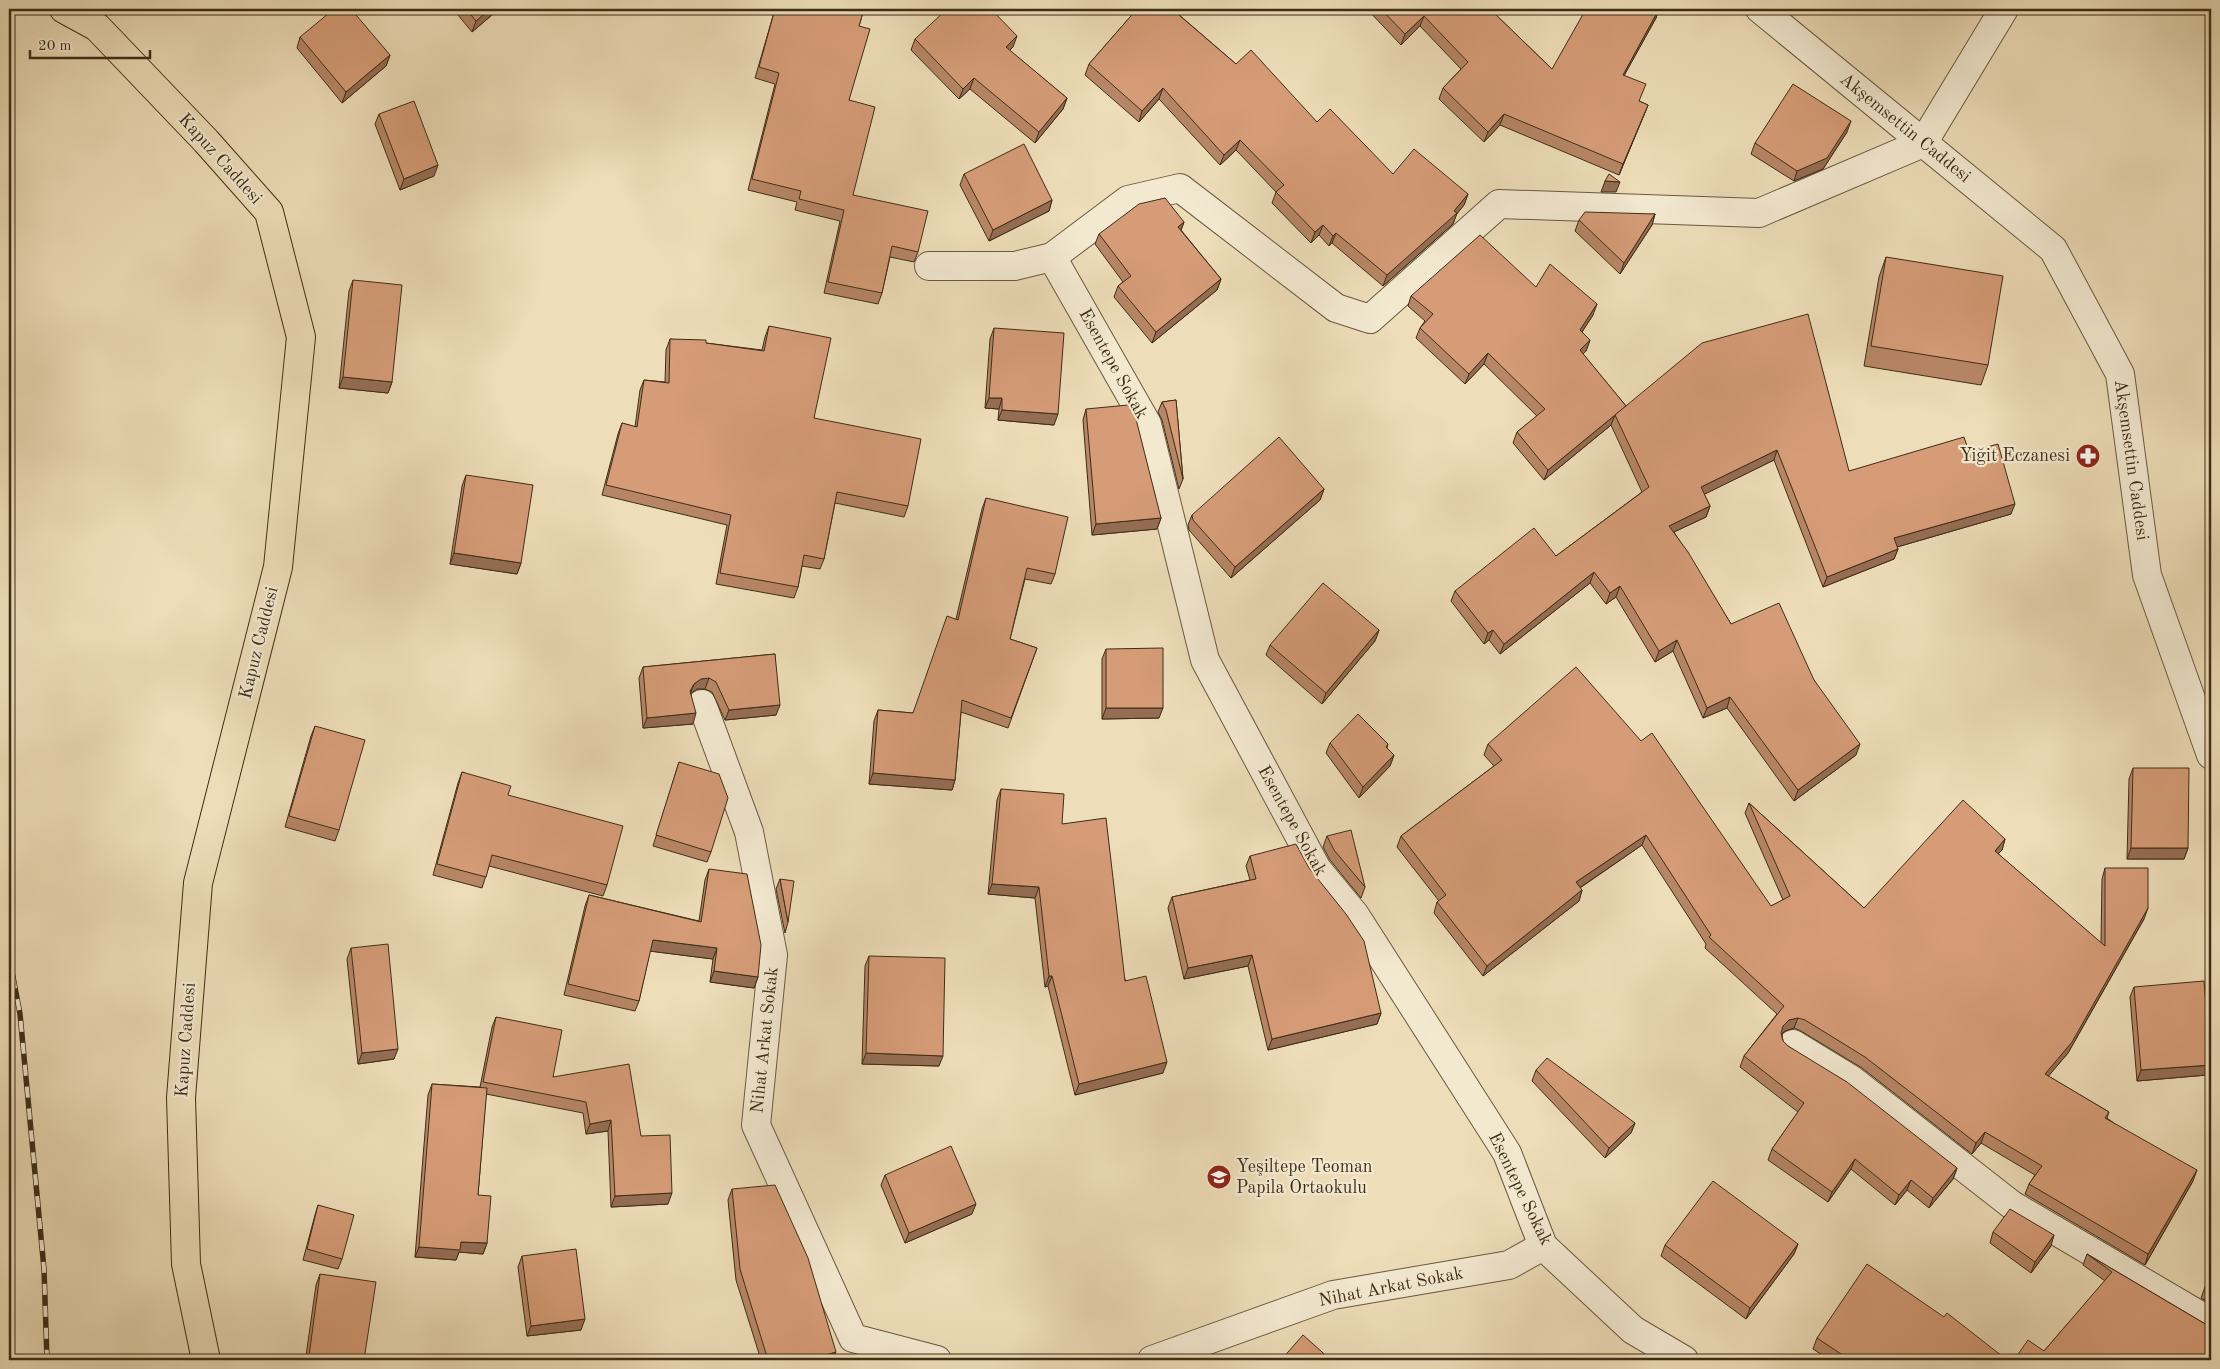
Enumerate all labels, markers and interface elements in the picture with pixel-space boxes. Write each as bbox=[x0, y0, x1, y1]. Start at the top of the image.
scale bar bbox=[30, 28, 150, 60]
text: 20 m bbox=[38, 39, 72, 54]
street label: Akşemsettin Caddesi bbox=[1836, 70, 1974, 186]
street label: Kapuz Caddesi bbox=[175, 110, 265, 208]
street label: Esentepe Sokak bbox=[1075, 306, 1151, 422]
street label: Akşemsettin Caddesi bbox=[2111, 378, 2151, 542]
pharmacy icon: Yiğit Eczanesi bbox=[2075, 443, 2101, 469]
place label: Yiğit Eczanesi bbox=[1960, 447, 2070, 465]
street label: Kapuz Caddesi bbox=[236, 585, 282, 701]
street label: Esentepe Sokak bbox=[1254, 763, 1330, 879]
street label: Nihat Arkat Sokak bbox=[748, 966, 782, 1114]
street label: Kapuz Caddesi bbox=[173, 982, 199, 1098]
street label: Esentepe Sokak bbox=[1485, 1130, 1555, 1248]
place label: Yeşiltepe Teoman Papila Ortaokulu bbox=[1236, 1158, 1373, 1197]
school or university icon: Yeşiltepe Teoman Papila Ortaokulu bbox=[1206, 1164, 1232, 1190]
street label: Nihat Arkat Sokak bbox=[1317, 1264, 1465, 1310]

